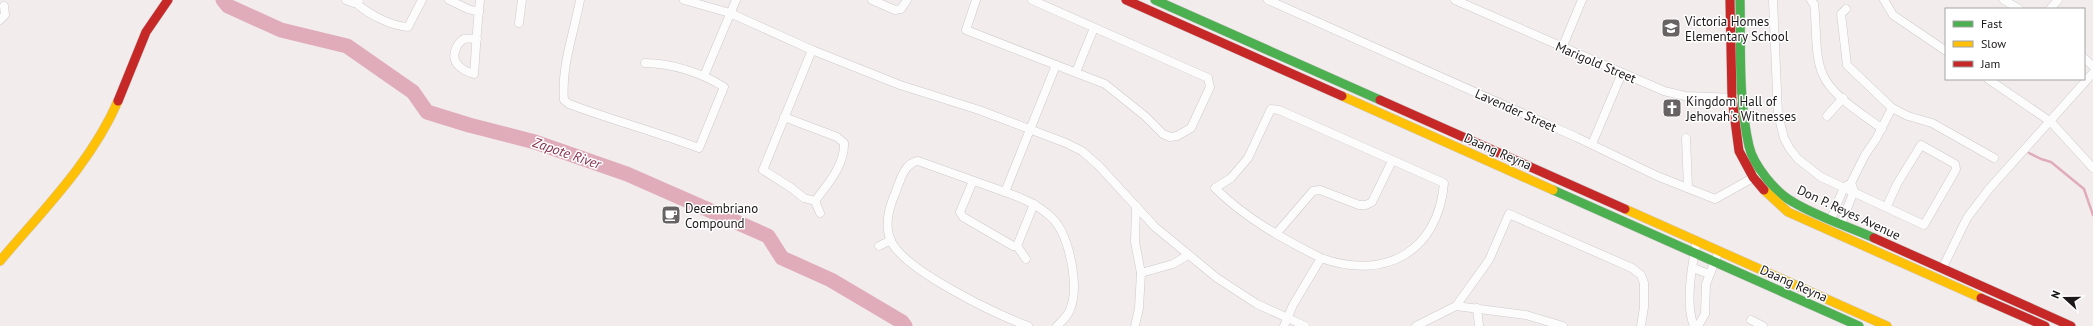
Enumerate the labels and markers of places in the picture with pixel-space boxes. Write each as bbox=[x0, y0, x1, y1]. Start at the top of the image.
place label: Victoria Homes Elementary School bbox=[1684, 13, 1789, 45]
school or university icon: Victoria Homes Elementary School bbox=[1660, 17, 1682, 39]
place label: Kingdom Hall of Jehovah's Witnesses bbox=[1685, 93, 1796, 125]
church icon: Kingdom Hall of Jehovah's Witnesses bbox=[1661, 97, 1683, 119]
place label: Decembriano Compound bbox=[685, 200, 758, 232]
cafe icon: Decembriano Compound bbox=[660, 204, 682, 226]

